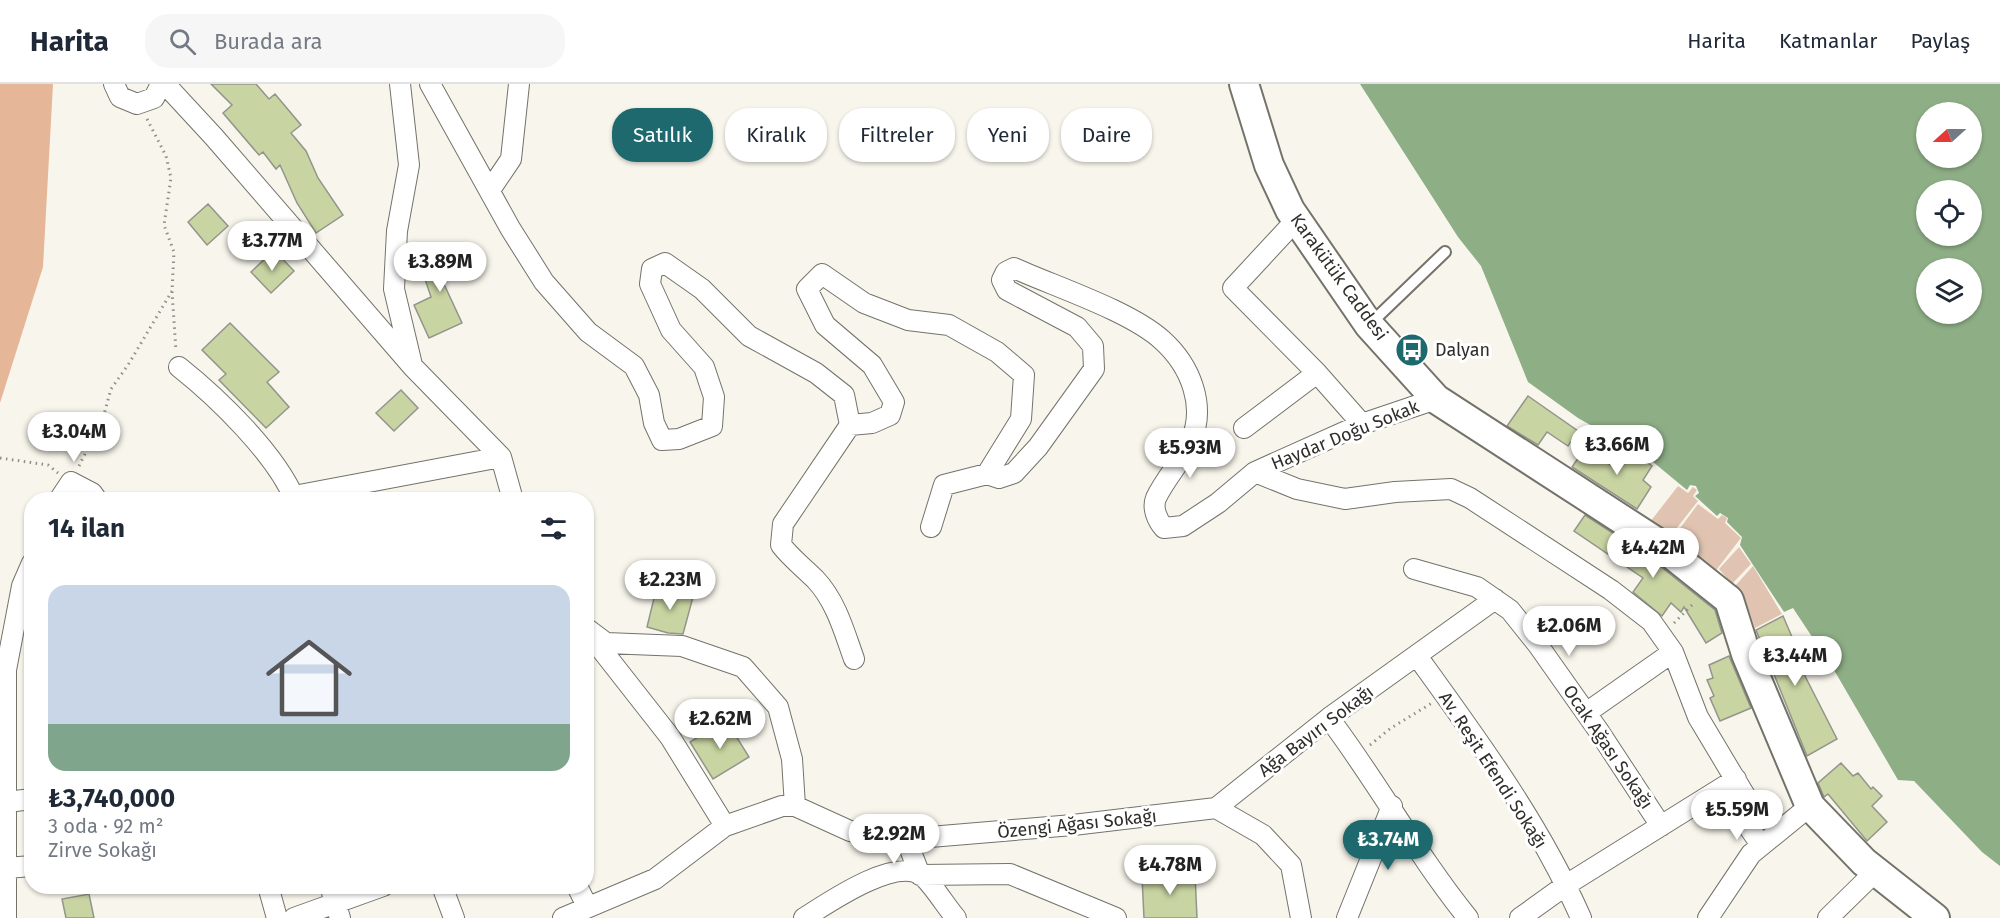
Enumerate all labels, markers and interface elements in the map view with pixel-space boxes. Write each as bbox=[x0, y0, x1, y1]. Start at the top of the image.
search box bbox=[145, 14, 565, 68]
text: Harita bbox=[30, 25, 109, 58]
icon: search bbox=[166, 25, 199, 58]
text: Burada ara bbox=[214, 28, 322, 55]
text: Harita bbox=[1687, 28, 1746, 54]
text: Katmanlar bbox=[1779, 28, 1877, 54]
text: Paylaş bbox=[1910, 28, 1970, 54]
north arrow bbox=[1916, 102, 1982, 168]
map controls bbox=[1916, 102, 1982, 324]
chip: Satılık bbox=[612, 108, 713, 162]
chip: Kiralık bbox=[725, 108, 827, 162]
chip: Filtreler bbox=[839, 108, 955, 162]
chip: Yeni bbox=[967, 108, 1049, 162]
chip: Daire bbox=[1061, 108, 1152, 162]
button: locate bbox=[1916, 180, 1982, 246]
street label: Karakütük Caddesi bbox=[1286, 209, 1392, 345]
pin: ₺3.77M bbox=[223, 221, 321, 272]
text: ₺3.77M bbox=[241, 228, 303, 252]
pin: ₺3.89M bbox=[391, 242, 489, 293]
text: ₺3.89M bbox=[408, 249, 472, 273]
button: layers bbox=[1916, 258, 1982, 324]
bus stop icon: Dalyan bbox=[1394, 332, 1430, 368]
place label: Dalyan bbox=[1435, 339, 1490, 361]
street label: Haydar Doğu Sokak bbox=[1268, 395, 1423, 475]
pin: ₺3.04M bbox=[25, 412, 123, 463]
text: ₺3.04M bbox=[41, 419, 107, 443]
pin: ₺3.66M bbox=[1568, 425, 1666, 476]
pin: ₺5.93M bbox=[1141, 428, 1239, 479]
text: ₺3.66M bbox=[1585, 432, 1649, 456]
text: ₺5.93M bbox=[1158, 435, 1222, 459]
icon: filters bbox=[537, 512, 570, 545]
text: 14 ilan bbox=[48, 513, 125, 544]
pin: ₺4.42M bbox=[1604, 528, 1702, 579]
text: ₺4.42M bbox=[1621, 535, 1685, 559]
pin: ₺2.23M bbox=[621, 560, 719, 611]
text: ₺2.23M bbox=[639, 567, 701, 591]
pin: ₺2.06M bbox=[1520, 606, 1618, 657]
text: ₺2.06M bbox=[1537, 613, 1601, 637]
icon: home bbox=[255, 624, 363, 732]
pin: ₺3.44M bbox=[1746, 636, 1844, 687]
text: ₺3.44M bbox=[1763, 643, 1827, 667]
street label: Ağa Bayırı Sokağı bbox=[1254, 681, 1378, 781]
street label: Ocak Ağası Sokağı bbox=[1558, 681, 1658, 813]
street label: Av. Reşit Efendi Sokağı bbox=[1434, 688, 1552, 852]
pin: ₺2.62M bbox=[671, 699, 769, 750]
text: ₺2.62M bbox=[688, 706, 752, 730]
text: ₺3,740,000 bbox=[48, 783, 175, 814]
pin: ₺5.59M bbox=[1688, 790, 1786, 841]
text: ₺5.59M bbox=[1705, 797, 1769, 821]
street label: Özengi Ağası Sokağı bbox=[996, 805, 1158, 843]
text: 3 oda · 92 m² bbox=[48, 814, 164, 838]
pin: ₺2.92M bbox=[845, 814, 943, 865]
pin: ₺3.74M bbox=[1339, 820, 1437, 871]
text: ₺2.92M bbox=[863, 821, 925, 845]
text: ₺3.74M bbox=[1357, 827, 1419, 851]
text: Zirve Sokağı bbox=[48, 838, 157, 862]
pin: ₺4.78M bbox=[1121, 845, 1219, 896]
text: ₺4.78M bbox=[1138, 852, 1202, 876]

